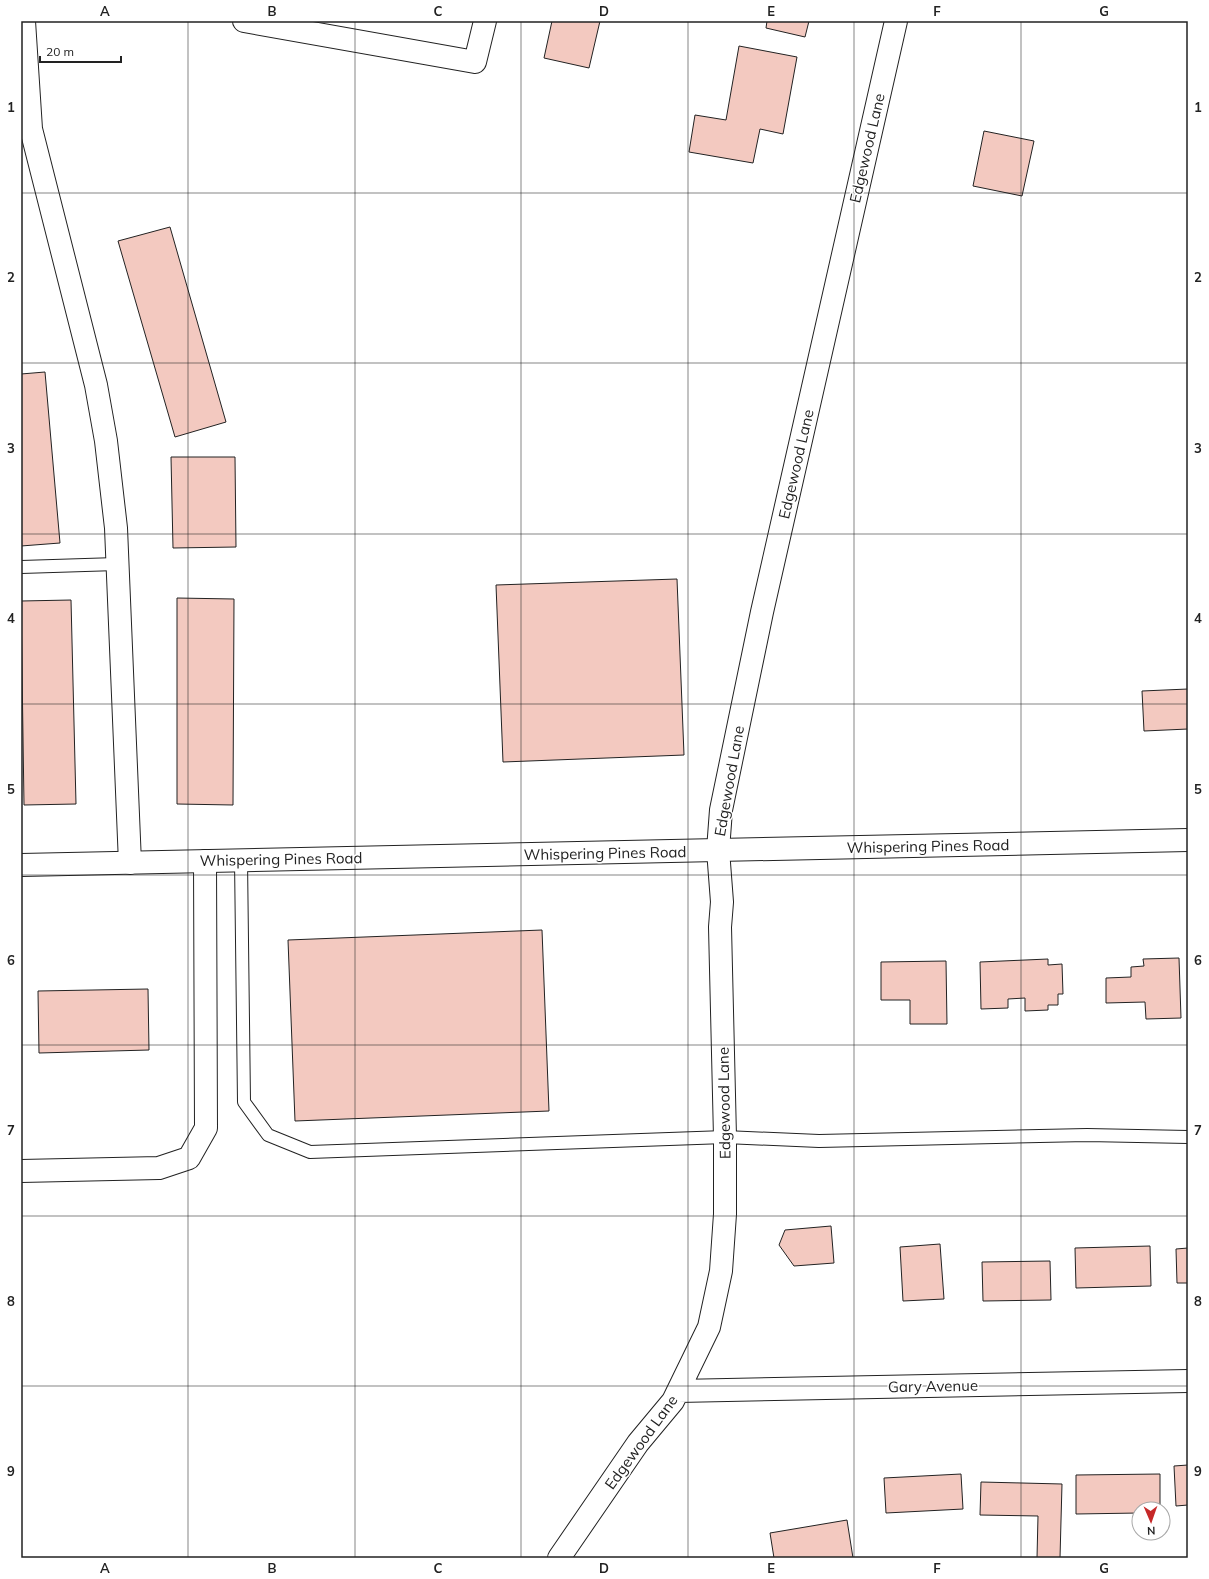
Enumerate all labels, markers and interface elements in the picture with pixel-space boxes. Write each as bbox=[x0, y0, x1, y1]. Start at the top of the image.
text: A bbox=[100, 3, 110, 19]
text: B bbox=[268, 3, 277, 19]
text: C bbox=[434, 3, 443, 19]
text: D bbox=[599, 3, 609, 19]
text: E bbox=[767, 3, 775, 19]
text: F bbox=[933, 3, 941, 19]
text: G bbox=[1099, 3, 1109, 19]
scale bar bbox=[40, 38, 121, 64]
text: 20 m bbox=[46, 44, 74, 59]
street label: Edgewood Lane bbox=[845, 91, 889, 205]
text: 1 bbox=[7, 99, 15, 115]
text: 1 bbox=[1194, 99, 1202, 115]
text: 2 bbox=[7, 269, 15, 285]
text: 2 bbox=[1194, 269, 1202, 285]
street label: Edgewood Lane bbox=[774, 407, 818, 521]
text: 3 bbox=[7, 440, 15, 456]
text: 3 bbox=[1194, 440, 1202, 456]
text: 4 bbox=[7, 610, 15, 626]
text: 4 bbox=[1194, 610, 1202, 626]
street label: Edgewood Lane bbox=[710, 724, 748, 838]
text: 5 bbox=[7, 781, 15, 797]
text: 5 bbox=[1194, 781, 1202, 797]
street label: Whispering Pines Road bbox=[846, 835, 1010, 857]
street label: Whispering Pines Road bbox=[523, 842, 687, 864]
street label: Whispering Pines Road bbox=[199, 848, 363, 870]
text: 6 bbox=[7, 952, 15, 968]
text: 6 bbox=[1194, 952, 1202, 968]
street label: Edgewood Lane bbox=[714, 1047, 734, 1159]
text: 7 bbox=[7, 1122, 15, 1138]
text: 7 bbox=[1194, 1122, 1202, 1138]
text: 8 bbox=[7, 1293, 15, 1309]
text: 8 bbox=[1194, 1293, 1202, 1309]
street label: Gary Avenue bbox=[888, 1376, 978, 1396]
street label: Edgewood Lane bbox=[600, 1391, 682, 1493]
text: 9 bbox=[7, 1463, 15, 1479]
text: 9 bbox=[1194, 1463, 1202, 1479]
north arrow bbox=[1131, 1501, 1171, 1541]
text: N bbox=[1147, 1524, 1156, 1538]
text: A bbox=[100, 1560, 110, 1576]
text: B bbox=[268, 1560, 277, 1576]
text: C bbox=[434, 1560, 443, 1576]
text: D bbox=[599, 1560, 609, 1576]
text: E bbox=[767, 1560, 775, 1576]
text: F bbox=[933, 1560, 941, 1576]
text: G bbox=[1099, 1560, 1109, 1576]

